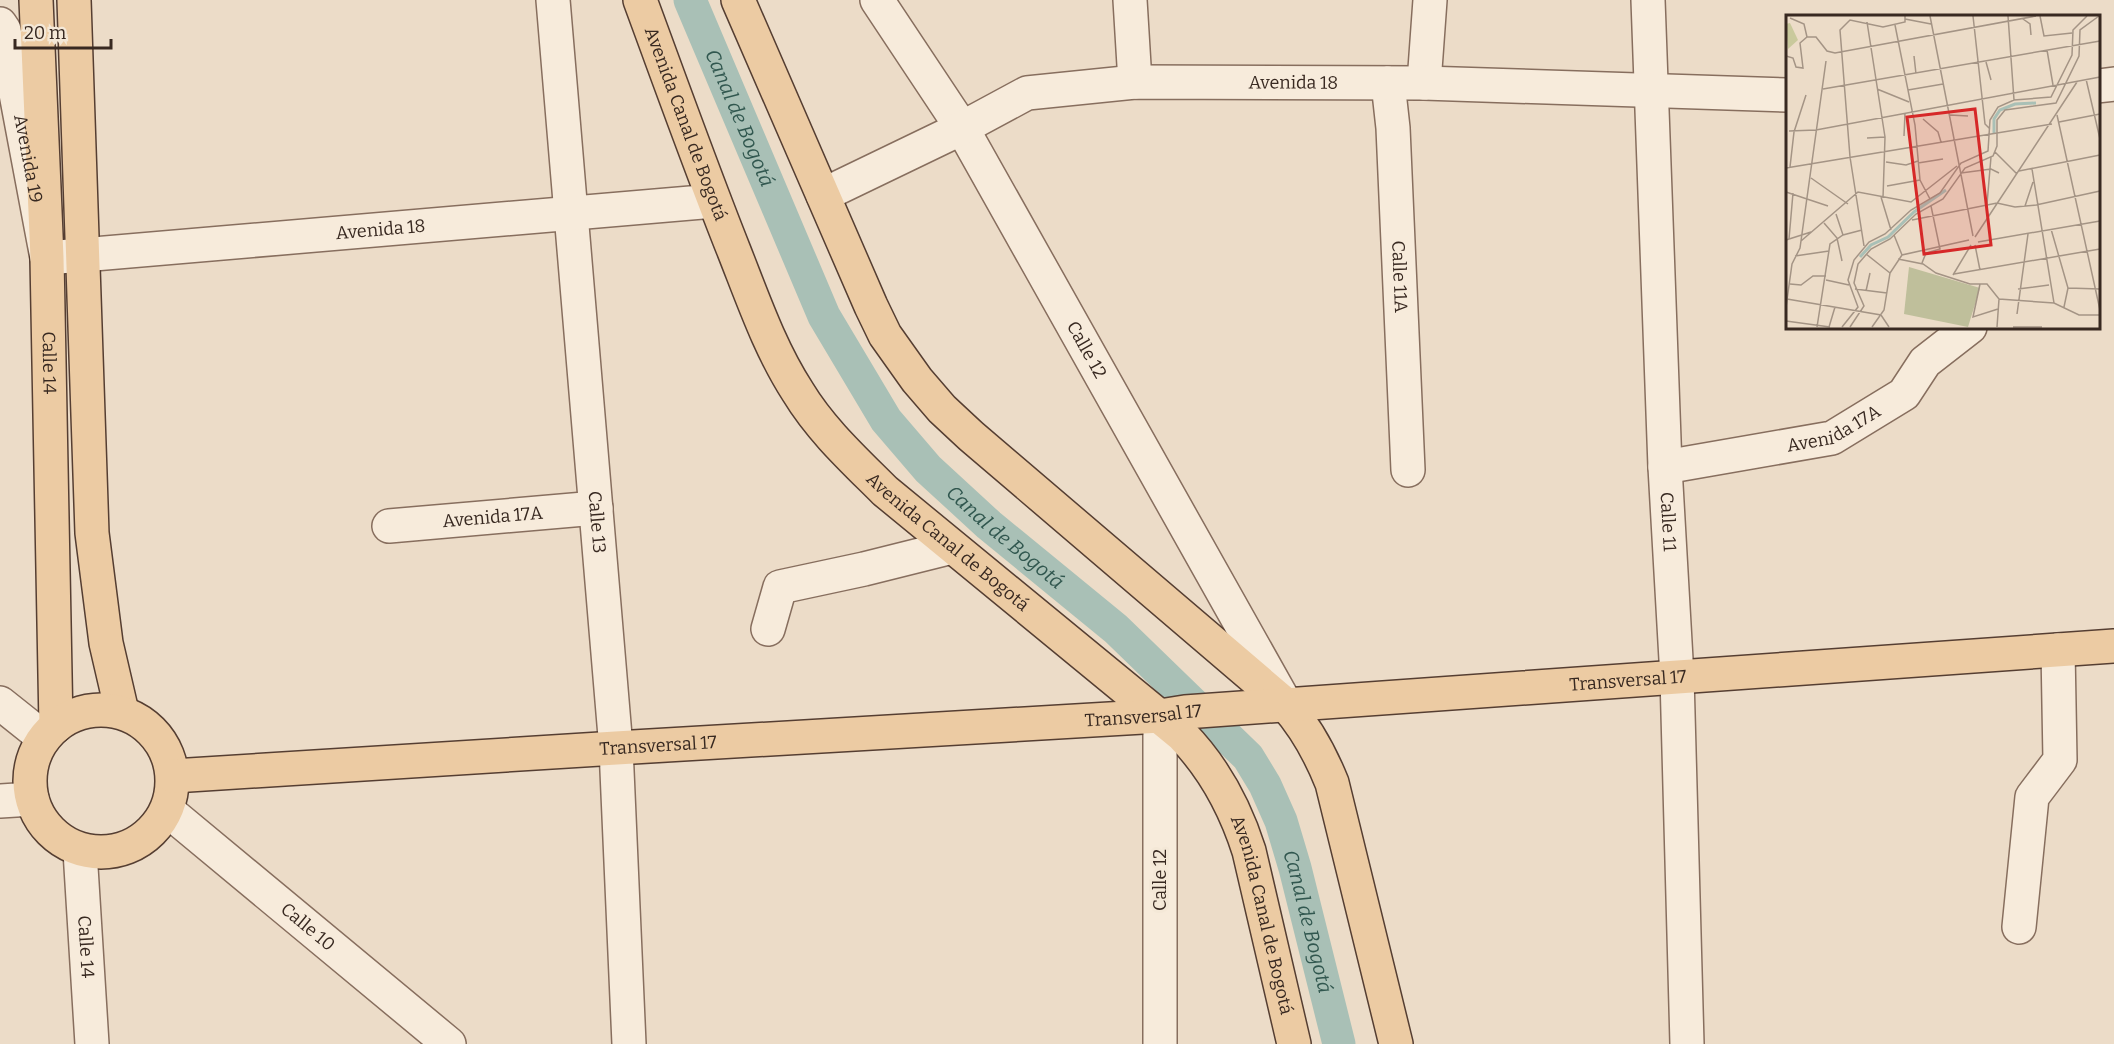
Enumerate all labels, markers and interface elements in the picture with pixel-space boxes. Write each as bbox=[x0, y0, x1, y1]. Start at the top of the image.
scale bar bbox=[15, 12, 111, 50]
inset map bbox=[1786, 15, 2099, 328]
text: 20 m bbox=[24, 22, 66, 44]
street label: Avenida Canal de Bogotá bbox=[640, 24, 732, 224]
water label: Canal de Bogotá bbox=[700, 46, 780, 190]
street label: Avenida 18 bbox=[1248, 71, 1338, 94]
street label: Avenida 19 bbox=[9, 113, 47, 205]
street label: Avenida 18 bbox=[335, 215, 426, 244]
street label: Calle 11A bbox=[1387, 240, 1412, 313]
street label: Calle 12 bbox=[1062, 317, 1111, 382]
street label: Calle 14 bbox=[37, 331, 61, 395]
street label: Avenida 17A bbox=[1785, 400, 1885, 457]
street label: Avenida Canal de Bogotá bbox=[862, 468, 1034, 616]
water label: Canal de Bogotá bbox=[942, 480, 1069, 594]
street label: Calle 13 bbox=[583, 490, 611, 554]
street label: Calle 11 bbox=[1655, 491, 1681, 553]
street label: Avenida 17A bbox=[442, 502, 544, 532]
street label: Transversal 17 bbox=[1568, 665, 1687, 696]
street label: Transversal 17 bbox=[1084, 700, 1202, 731]
street label: Transversal 17 bbox=[599, 731, 717, 760]
street label: Avenida Canal de Bogotá bbox=[1226, 812, 1298, 1017]
water label: Canal de Bogotá bbox=[1278, 847, 1338, 996]
street label: Calle 12 bbox=[1149, 849, 1171, 911]
street label: Calle 10 bbox=[276, 898, 339, 956]
street label: Calle 14 bbox=[73, 915, 99, 979]

